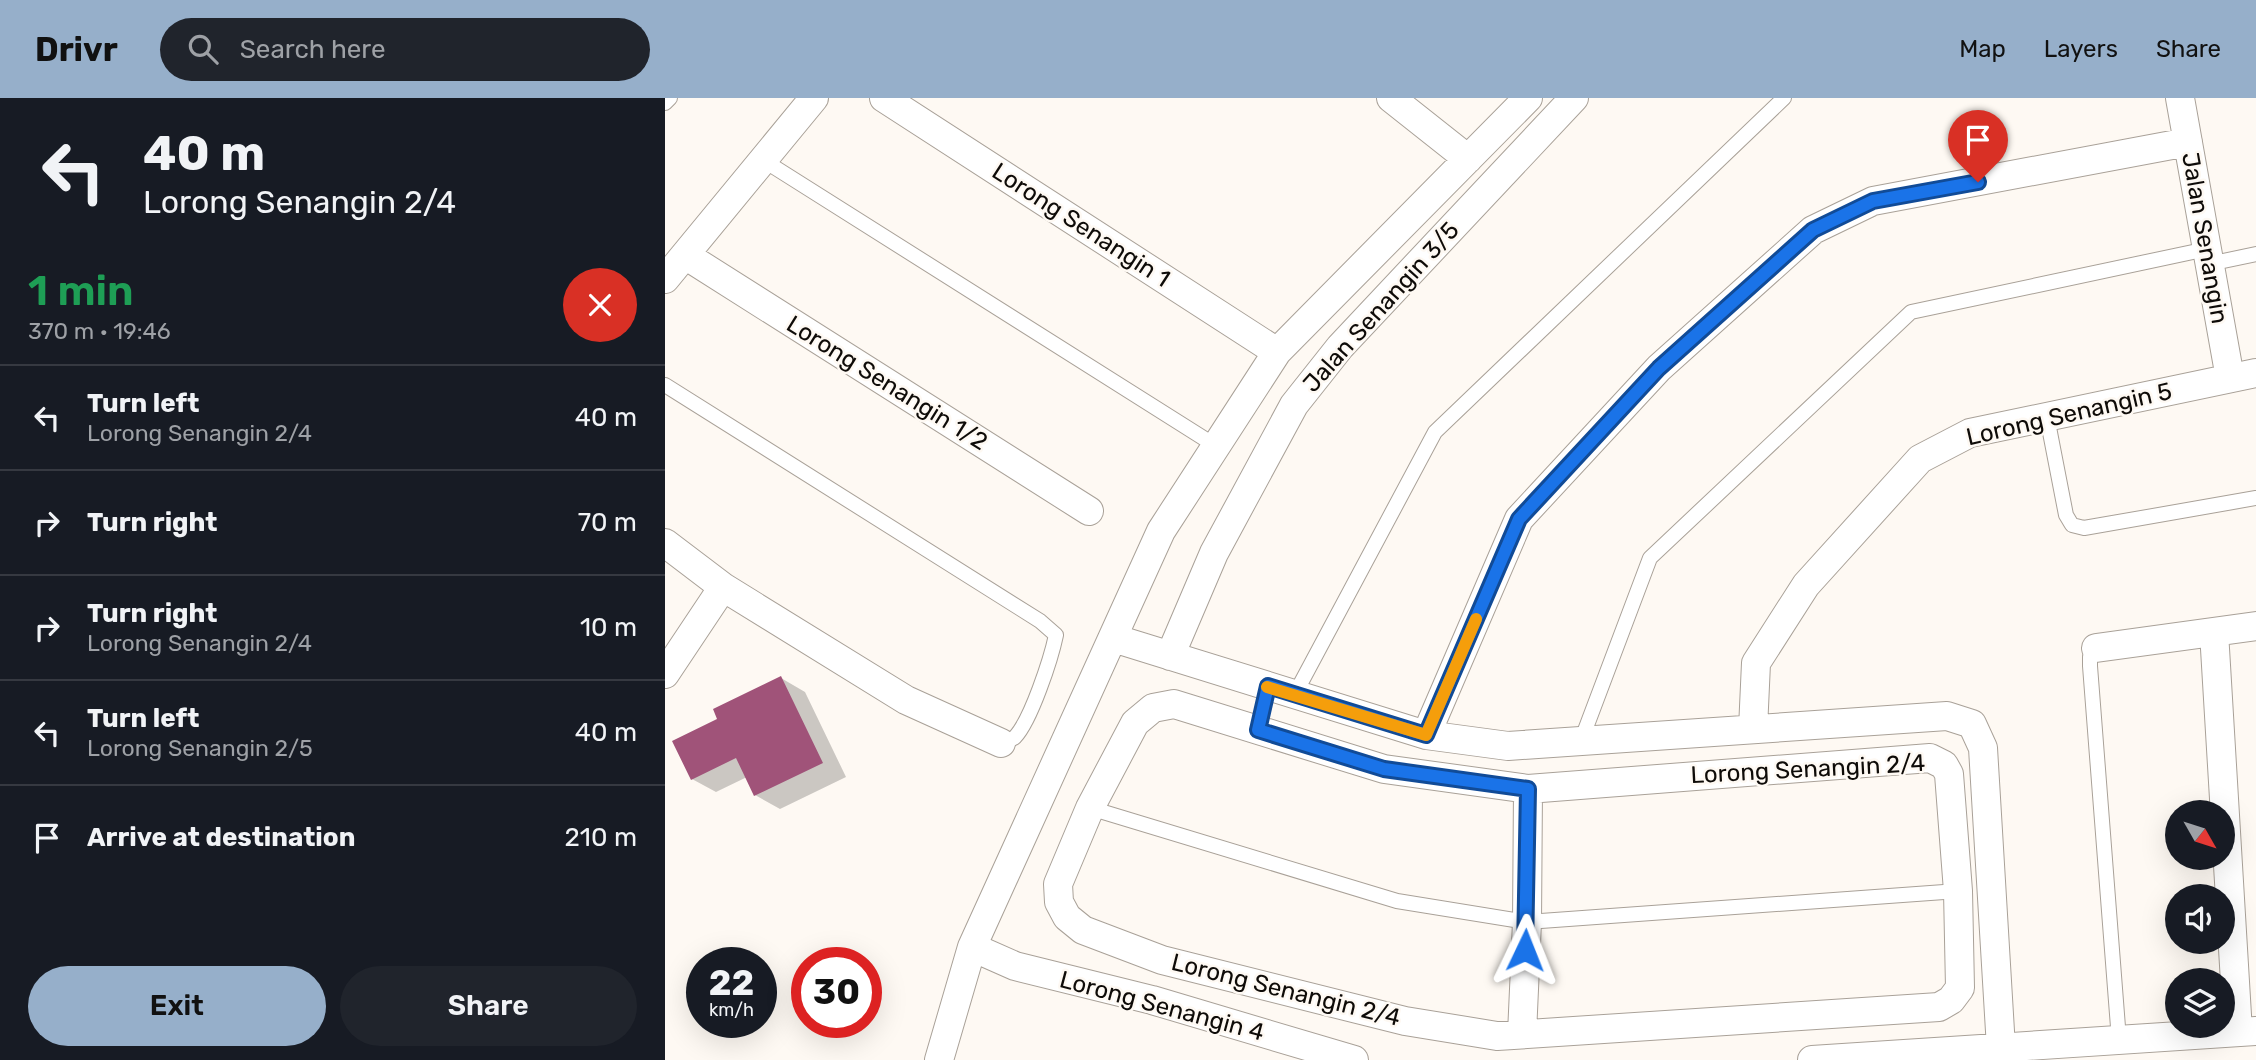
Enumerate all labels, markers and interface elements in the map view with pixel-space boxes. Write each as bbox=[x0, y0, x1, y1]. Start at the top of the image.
search box bbox=[160, 18, 650, 81]
text: Drivr bbox=[35, 30, 118, 69]
icon: search bbox=[184, 30, 222, 68]
text: Search here bbox=[240, 34, 386, 65]
text: Map bbox=[1959, 35, 2006, 63]
text: Layers bbox=[2044, 35, 2118, 63]
text: Share bbox=[2156, 35, 2221, 63]
pin bbox=[1948, 110, 2008, 182]
icon: arrive bbox=[1959, 121, 1997, 159]
text: 40 m bbox=[143, 124, 265, 182]
icon: left bbox=[28, 126, 119, 217]
street label: Jalan Senangin bbox=[2176, 150, 2234, 326]
street label: Lorong Senangin 1 bbox=[987, 157, 1175, 293]
text: Lorong Senangin 2/4 bbox=[143, 183, 456, 221]
street label: Jalan Senangin 3/5 bbox=[1297, 216, 1465, 398]
text: 1 min bbox=[28, 266, 134, 316]
button: close bbox=[563, 268, 637, 342]
street label: Lorong Senangin 1/2 bbox=[781, 310, 993, 456]
text: 370 m · 19:46 bbox=[28, 317, 171, 345]
street label: Lorong Senangin 5 bbox=[1964, 377, 2174, 451]
text: Turn left bbox=[87, 388, 199, 419]
icon: left bbox=[28, 399, 66, 437]
text: 40 m bbox=[575, 402, 637, 433]
text: Lorong Senangin 2/4 bbox=[87, 419, 312, 447]
icon: right bbox=[28, 504, 66, 542]
text: Turn right bbox=[87, 507, 217, 538]
text: 70 m bbox=[578, 507, 637, 538]
text: Turn right bbox=[87, 598, 217, 629]
icon: right bbox=[28, 609, 66, 647]
text: 10 m bbox=[580, 612, 637, 643]
text: Lorong Senangin 2/4 bbox=[87, 629, 312, 657]
text: Turn left bbox=[87, 703, 199, 734]
icon: left bbox=[28, 714, 66, 752]
text: 40 m bbox=[575, 717, 637, 748]
text: Lorong Senangin 2/5 bbox=[87, 734, 313, 762]
street label: Lorong Senangin 2/4 bbox=[1690, 749, 1926, 789]
north arrow bbox=[2165, 800, 2235, 870]
map controls bbox=[2165, 800, 2235, 1038]
icon: arrive bbox=[28, 819, 66, 857]
text: Arrive at destination bbox=[87, 822, 355, 853]
text: 210 m bbox=[565, 822, 637, 853]
button: sound bbox=[2165, 884, 2235, 954]
position arrow bbox=[1488, 913, 1562, 987]
speed limit sign: 30 bbox=[791, 947, 882, 1038]
street label: Lorong Senangin 2/4 bbox=[1169, 948, 1403, 1032]
text: 22 bbox=[709, 962, 754, 1004]
street label: Lorong Senangin 4 bbox=[1057, 965, 1267, 1047]
button: Exit bbox=[28, 966, 326, 1046]
button: Share bbox=[340, 966, 637, 1046]
button: layers bbox=[2165, 968, 2235, 1038]
text: km/h bbox=[709, 999, 754, 1021]

